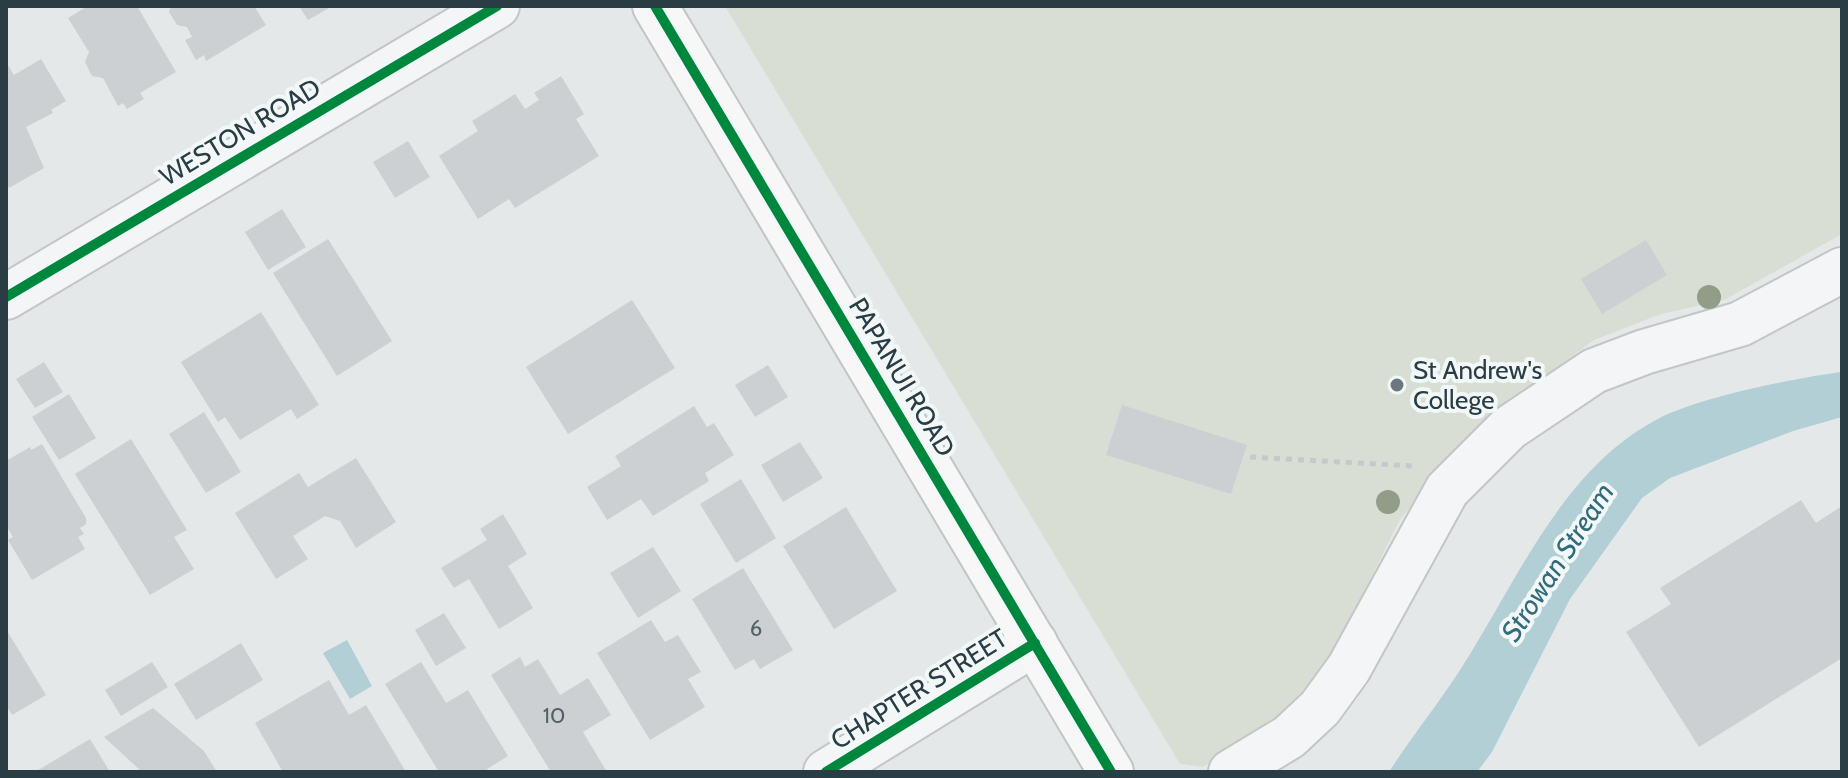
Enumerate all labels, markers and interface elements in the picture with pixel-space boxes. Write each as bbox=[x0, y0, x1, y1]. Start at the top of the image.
street label: WESTON ROAD bbox=[154, 71, 326, 193]
street label: PAPANUI ROAD bbox=[842, 292, 962, 462]
place label: St Andrew's College bbox=[1413, 354, 1543, 416]
marker: St Andrew's College bbox=[1388, 376, 1406, 394]
water label: Strowan Stream bbox=[1493, 477, 1621, 647]
house number: 6 bbox=[750, 615, 762, 642]
street label: CHAPTER STREET bbox=[825, 622, 1013, 756]
house number: 10 bbox=[543, 702, 565, 729]

